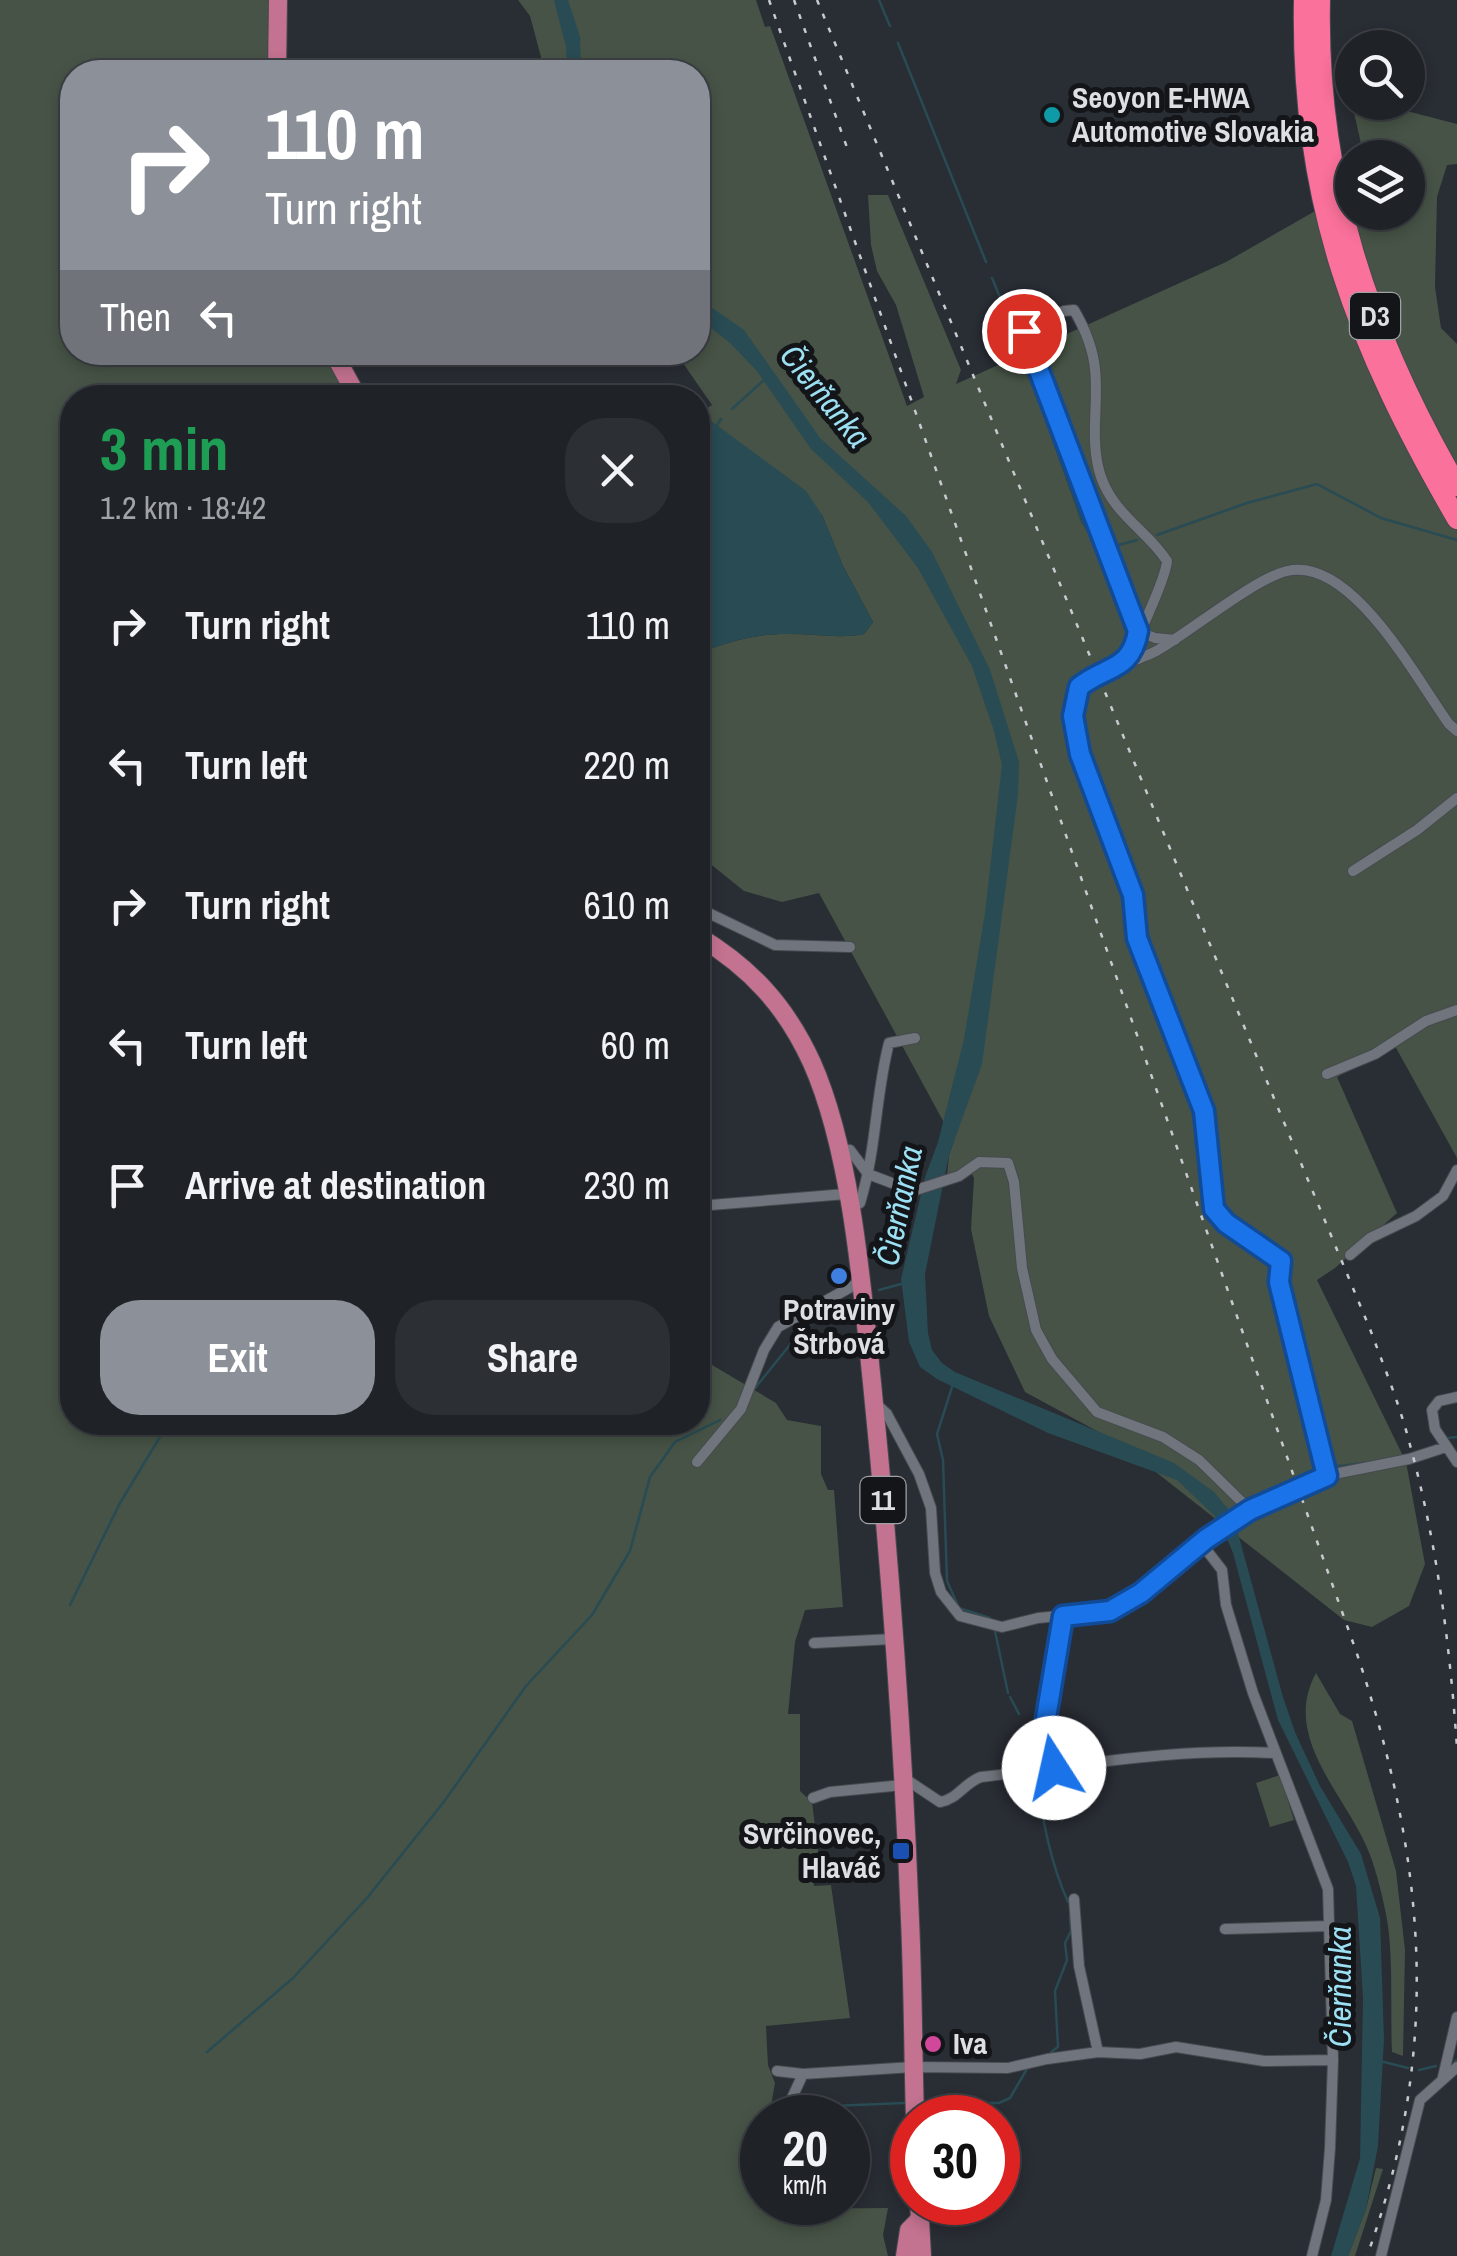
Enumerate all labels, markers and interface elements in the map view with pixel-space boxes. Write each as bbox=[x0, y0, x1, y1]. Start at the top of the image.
map controls bbox=[1335, 30, 1425, 230]
button: search bbox=[1335, 30, 1425, 120]
place label: Seoyon E-HWA Automotive Slovakia bbox=[1072, 77, 1314, 151]
text: 110 m bbox=[265, 87, 425, 181]
icon: right bbox=[100, 100, 230, 230]
marker: Seoyon E-HWA Automotive Slovakia bbox=[1041, 104, 1063, 126]
button: layers bbox=[1335, 140, 1425, 230]
text: Turn right bbox=[265, 177, 422, 238]
pin bbox=[982, 289, 1067, 374]
icon: left bbox=[191, 290, 246, 345]
text: Then bbox=[100, 292, 171, 343]
road number: D3 bbox=[1350, 293, 1400, 339]
icon: arrive bbox=[997, 304, 1052, 359]
water label: Čierňanka bbox=[771, 335, 880, 456]
text: 3 min bbox=[100, 408, 229, 489]
button: close bbox=[565, 418, 670, 523]
text: 1.2 km · 18:42 bbox=[100, 486, 266, 529]
icon: right bbox=[100, 598, 155, 653]
text: Turn right bbox=[185, 600, 330, 651]
text: 110 m bbox=[586, 600, 670, 651]
icon: left bbox=[100, 738, 155, 793]
text: Turn left bbox=[185, 740, 307, 791]
text: 220 m bbox=[583, 740, 670, 791]
icon: right bbox=[100, 878, 155, 933]
text: Turn right bbox=[185, 880, 330, 931]
text: 610 m bbox=[583, 880, 670, 931]
icon: left bbox=[100, 1018, 155, 1073]
text: Turn left bbox=[185, 1020, 307, 1071]
text: 60 m bbox=[601, 1020, 670, 1071]
water label: Čierňanka bbox=[865, 1142, 932, 1270]
icon: arrive bbox=[100, 1158, 155, 1213]
text: Arrive at destination bbox=[185, 1160, 486, 1211]
text: 230 m bbox=[583, 1160, 670, 1211]
marker: Potraviny Štrbová bbox=[828, 1265, 850, 1287]
place label: Potraviny Štrbová bbox=[783, 1289, 895, 1363]
button: Exit bbox=[100, 1300, 375, 1415]
button: Share bbox=[395, 1300, 670, 1415]
road number: 11 bbox=[860, 1477, 906, 1523]
position arrow bbox=[1002, 1716, 1106, 1820]
place label: Svrčinovec, Hlaváč bbox=[743, 1813, 881, 1887]
marker: Svrčinovec, Hlaváč bbox=[890, 1840, 912, 1862]
water label: Čierňanka bbox=[1318, 1926, 1361, 2048]
place label: Iva bbox=[953, 2023, 988, 2063]
marker: Iva bbox=[922, 2033, 944, 2055]
speed limit sign: 30 bbox=[890, 2095, 1020, 2225]
text: 20 bbox=[782, 2114, 828, 2182]
text: km/h bbox=[783, 2168, 827, 2202]

